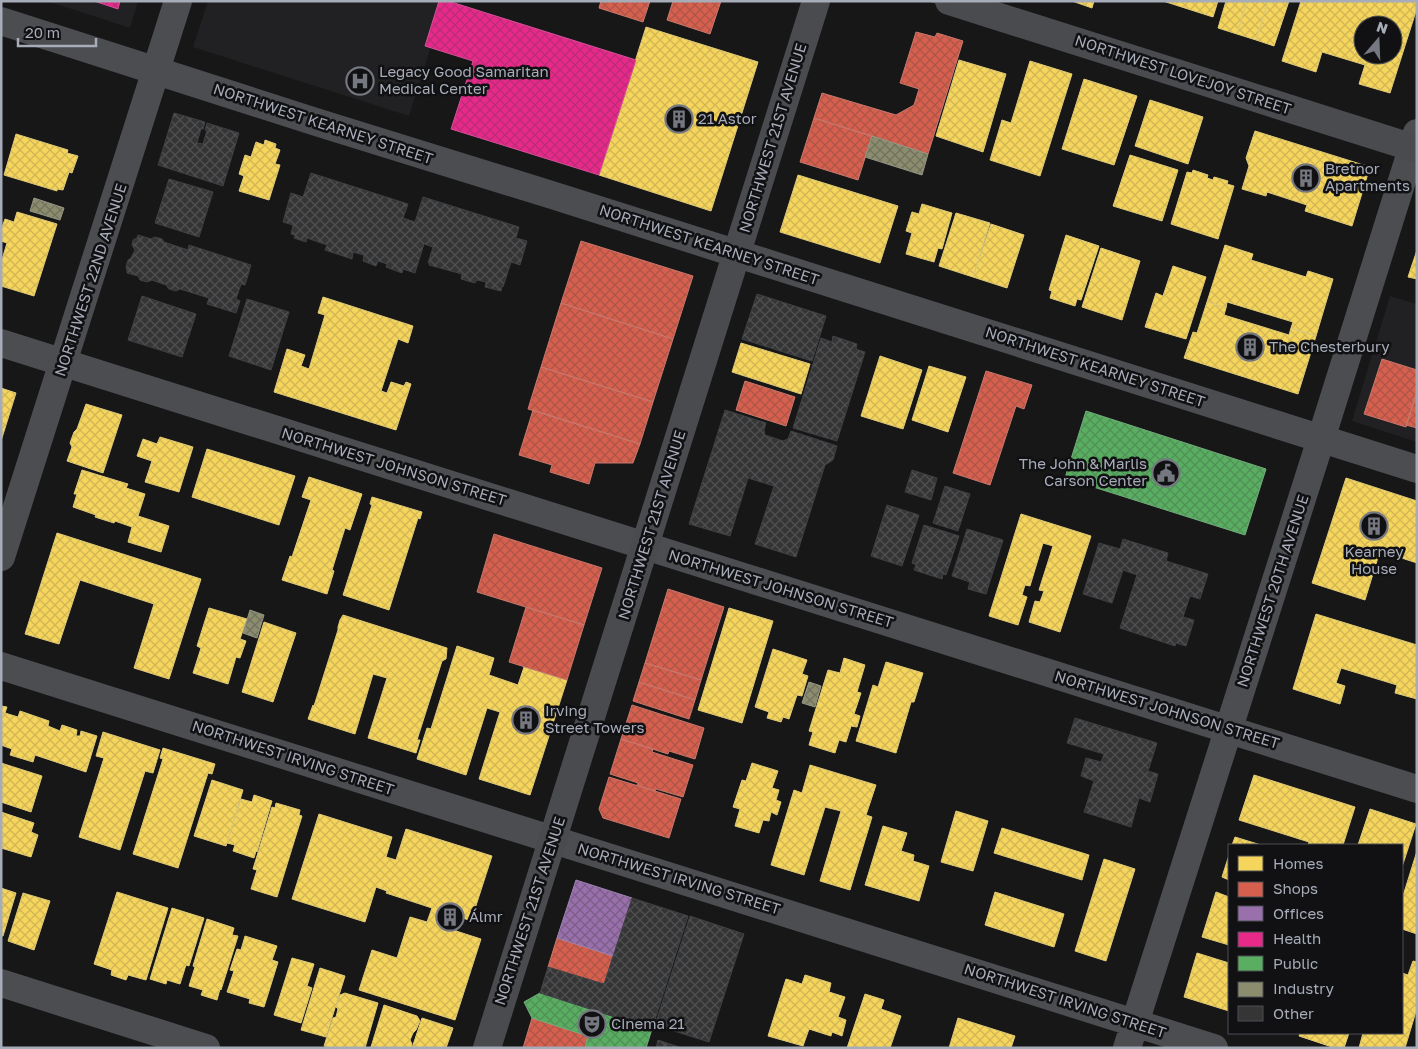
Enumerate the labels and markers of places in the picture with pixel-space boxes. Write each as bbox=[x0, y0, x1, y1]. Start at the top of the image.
place label: Legacy Good Samaritan Medical Center bbox=[379, 62, 549, 97]
hospital icon: Legacy Good Samaritan Medical Center bbox=[345, 66, 375, 96]
building icon: 21 Astor bbox=[664, 104, 694, 134]
place label: 21 Astor bbox=[698, 109, 757, 127]
place label: Bretnor Apartments bbox=[1325, 159, 1410, 194]
building icon: Bretnor Apartments bbox=[1291, 163, 1321, 193]
building icon: The Chesterbury bbox=[1235, 332, 1265, 362]
place label: The Chesterbury bbox=[1269, 337, 1390, 355]
place label: The John & Marlis Carson Center bbox=[1019, 454, 1147, 489]
public building icon: The John & Marlis Carson Center bbox=[1151, 458, 1181, 488]
building icon: Kearney House bbox=[1359, 511, 1389, 541]
place label: Kearney House bbox=[1344, 542, 1404, 577]
place label: Irving Street Towers bbox=[545, 701, 645, 736]
building icon: Irving Street Towers bbox=[511, 705, 541, 735]
building icon: Álmr bbox=[435, 902, 465, 932]
place label: Álmr bbox=[469, 907, 503, 925]
theatre icon: Cinema 21 bbox=[577, 1009, 607, 1039]
place label: Cinema 21 bbox=[611, 1014, 685, 1032]

